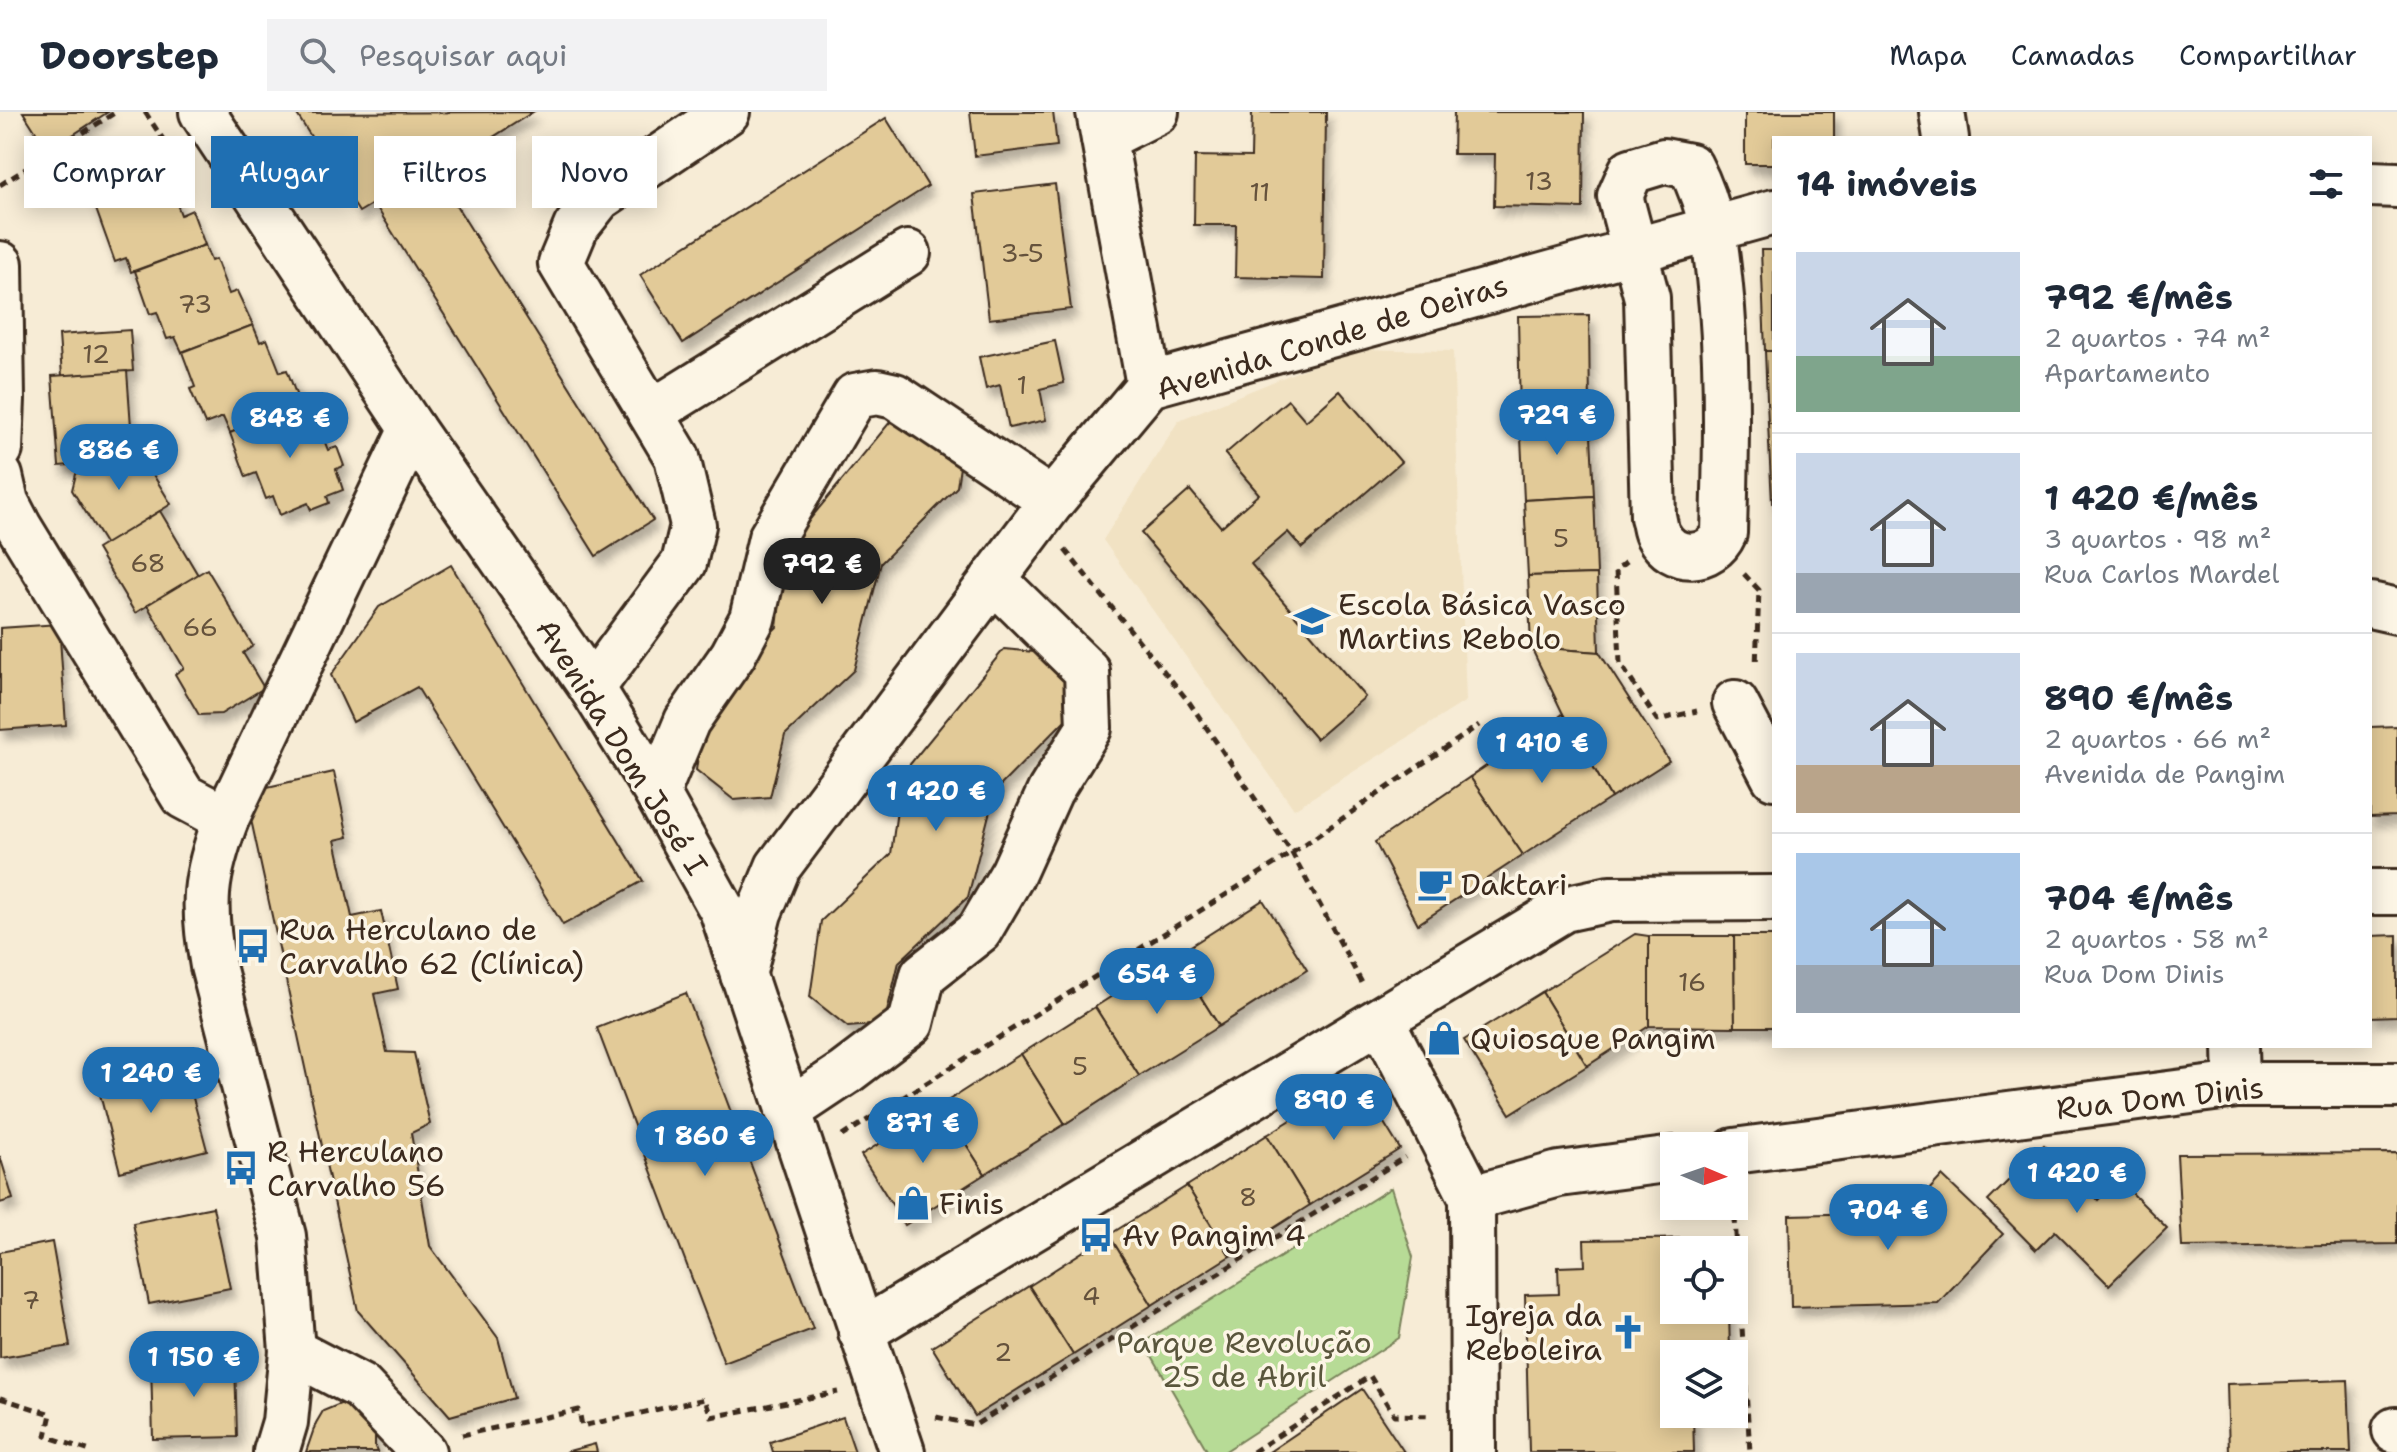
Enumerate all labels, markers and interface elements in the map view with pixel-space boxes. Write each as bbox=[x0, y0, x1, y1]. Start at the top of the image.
search box bbox=[267, 19, 827, 91]
text: Doorstep bbox=[40, 30, 219, 81]
icon: search bbox=[295, 33, 339, 77]
text: Pesquisar aqui bbox=[359, 35, 567, 76]
text: Mapa bbox=[1889, 36, 1967, 74]
text: Camadas bbox=[2011, 36, 2135, 74]
text: Compartilhar bbox=[2179, 36, 2357, 74]
chip: Comprar bbox=[24, 136, 195, 208]
chip: Alugar bbox=[211, 136, 358, 208]
chip: Filtros bbox=[374, 136, 516, 208]
chip: Novo bbox=[532, 136, 657, 208]
text: 14 imóveis bbox=[1796, 161, 1977, 207]
icon: filters bbox=[2304, 162, 2348, 206]
house number: 13 bbox=[1525, 163, 1553, 198]
house number: 11 bbox=[1250, 174, 1270, 209]
house number: 3-5 bbox=[1000, 235, 1044, 270]
street label: Avenida Conde de Oeiras bbox=[1151, 264, 1513, 410]
text: 792 €/mês bbox=[2044, 274, 2233, 320]
icon: home bbox=[1860, 284, 1956, 380]
house number: 73 bbox=[178, 286, 212, 321]
text: 2 quartos · 74 m² bbox=[2044, 320, 2271, 355]
house number: 12 bbox=[82, 336, 110, 371]
text: Apartamento bbox=[2044, 355, 2210, 390]
house number: 1 bbox=[1017, 367, 1027, 402]
pin: 729 € bbox=[1501, 389, 1613, 457]
pin: 848 € bbox=[234, 392, 346, 460]
text: 729 € bbox=[1517, 397, 1597, 432]
text: 848 € bbox=[249, 400, 331, 435]
pin: 886 € bbox=[63, 424, 175, 492]
text: 886 € bbox=[78, 432, 160, 467]
text: 1 420 €/mês bbox=[2044, 475, 2258, 521]
icon: home bbox=[1860, 485, 1956, 581]
house number: 5 bbox=[1553, 520, 1569, 555]
text: 3 quartos · 98 m² bbox=[2044, 521, 2271, 556]
pin: 792 € bbox=[766, 538, 878, 606]
house number: 68 bbox=[130, 545, 166, 580]
text: 792 € bbox=[781, 546, 863, 581]
text: Rua Carlos Mardel bbox=[2044, 556, 2279, 591]
place label: Escola Básica Vasco Martins Rebolo bbox=[1338, 584, 1626, 659]
school or university icon: Escola Básica Vasco Martins Rebolo bbox=[1293, 602, 1331, 640]
house number: 66 bbox=[182, 609, 218, 644]
street label: Avenida Dom José I bbox=[526, 611, 718, 883]
text: 890 €/mês bbox=[2044, 675, 2233, 721]
icon: home bbox=[1860, 685, 1956, 781]
pin: 1 410 € bbox=[1468, 717, 1616, 785]
text: 2 quartos · 66 m² bbox=[2044, 721, 2271, 756]
text: 1 410 € bbox=[1495, 725, 1589, 760]
text: Avenida de Pangim bbox=[2044, 756, 2285, 791]
pin: 1 420 € bbox=[862, 765, 1010, 833]
text: 1 420 € bbox=[886, 773, 986, 808]
place label: Daktari bbox=[1461, 864, 1568, 905]
cafe icon: Daktari bbox=[1416, 865, 1454, 903]
text: 704 €/mês bbox=[2044, 875, 2234, 921]
icon: home bbox=[1860, 885, 1956, 981]
place label: Rua Herculano de Carvalho 62 (Clínica) bbox=[279, 909, 584, 984]
text: 2 quartos · 58 m² bbox=[2044, 921, 2269, 956]
bus stop icon: Rua Herculano de Carvalho 62 (Clínica) bbox=[234, 927, 272, 965]
pin: 654 € bbox=[1101, 948, 1213, 1016]
text: 654 € bbox=[1117, 956, 1197, 991]
text: Rua Dom Dinis bbox=[2044, 956, 2225, 991]
house number: 16 bbox=[1678, 964, 1706, 999]
place label: Quiosque Pangim bbox=[1470, 1018, 1716, 1059]
shop icon: Quiosque Pangim bbox=[1425, 1019, 1463, 1057]
pin: 1 240 € bbox=[77, 1047, 225, 1115]
house number: 5 bbox=[1072, 1048, 1088, 1083]
text: 1 240 € bbox=[100, 1055, 202, 1090]
street label: Rua Dom Dinis bbox=[2054, 1067, 2266, 1129]
pin: 890 € bbox=[1278, 1074, 1390, 1142]
text: 890 € bbox=[1293, 1082, 1375, 1117]
pin: 871 € bbox=[867, 1097, 979, 1165]
text: 871 € bbox=[886, 1105, 960, 1140]
pin: 1 860 € bbox=[631, 1110, 779, 1178]
text: 1 860 € bbox=[654, 1118, 756, 1153]
place label: R Herculano Carvalho 56 bbox=[267, 1131, 446, 1206]
north arrow bbox=[1660, 1132, 1748, 1220]
map controls bbox=[1660, 1132, 1748, 1428]
pin: 1 420 € bbox=[2003, 1147, 2151, 1215]
bus stop icon: R Herculano Carvalho 56 bbox=[222, 1149, 260, 1187]
text: 1 420 € bbox=[2027, 1155, 2127, 1190]
house number: 8 bbox=[1239, 1179, 1257, 1214]
place label: Finis bbox=[939, 1183, 1004, 1224]
shop icon: Finis bbox=[894, 1184, 932, 1222]
pin: 704 € bbox=[1832, 1184, 1944, 1252]
text: 704 € bbox=[1847, 1192, 1929, 1227]
place label: Av Pangim 4 bbox=[1122, 1215, 1306, 1256]
bus stop icon: Av Pangim 4 bbox=[1077, 1216, 1115, 1254]
button: locate bbox=[1660, 1236, 1748, 1324]
house number: 4 bbox=[1082, 1278, 1100, 1313]
house number: 7 bbox=[22, 1282, 40, 1317]
place label: Igreja da Reboleira bbox=[1465, 1295, 1602, 1370]
church icon: Igreja da Reboleira bbox=[1609, 1313, 1647, 1351]
park label: Parque Revolução 25 de Abril bbox=[1116, 1322, 1372, 1397]
pin: 1 150 € bbox=[120, 1331, 268, 1399]
house number: 2 bbox=[994, 1334, 1012, 1369]
text: 1 150 € bbox=[147, 1339, 241, 1374]
button: layers bbox=[1660, 1340, 1748, 1428]

